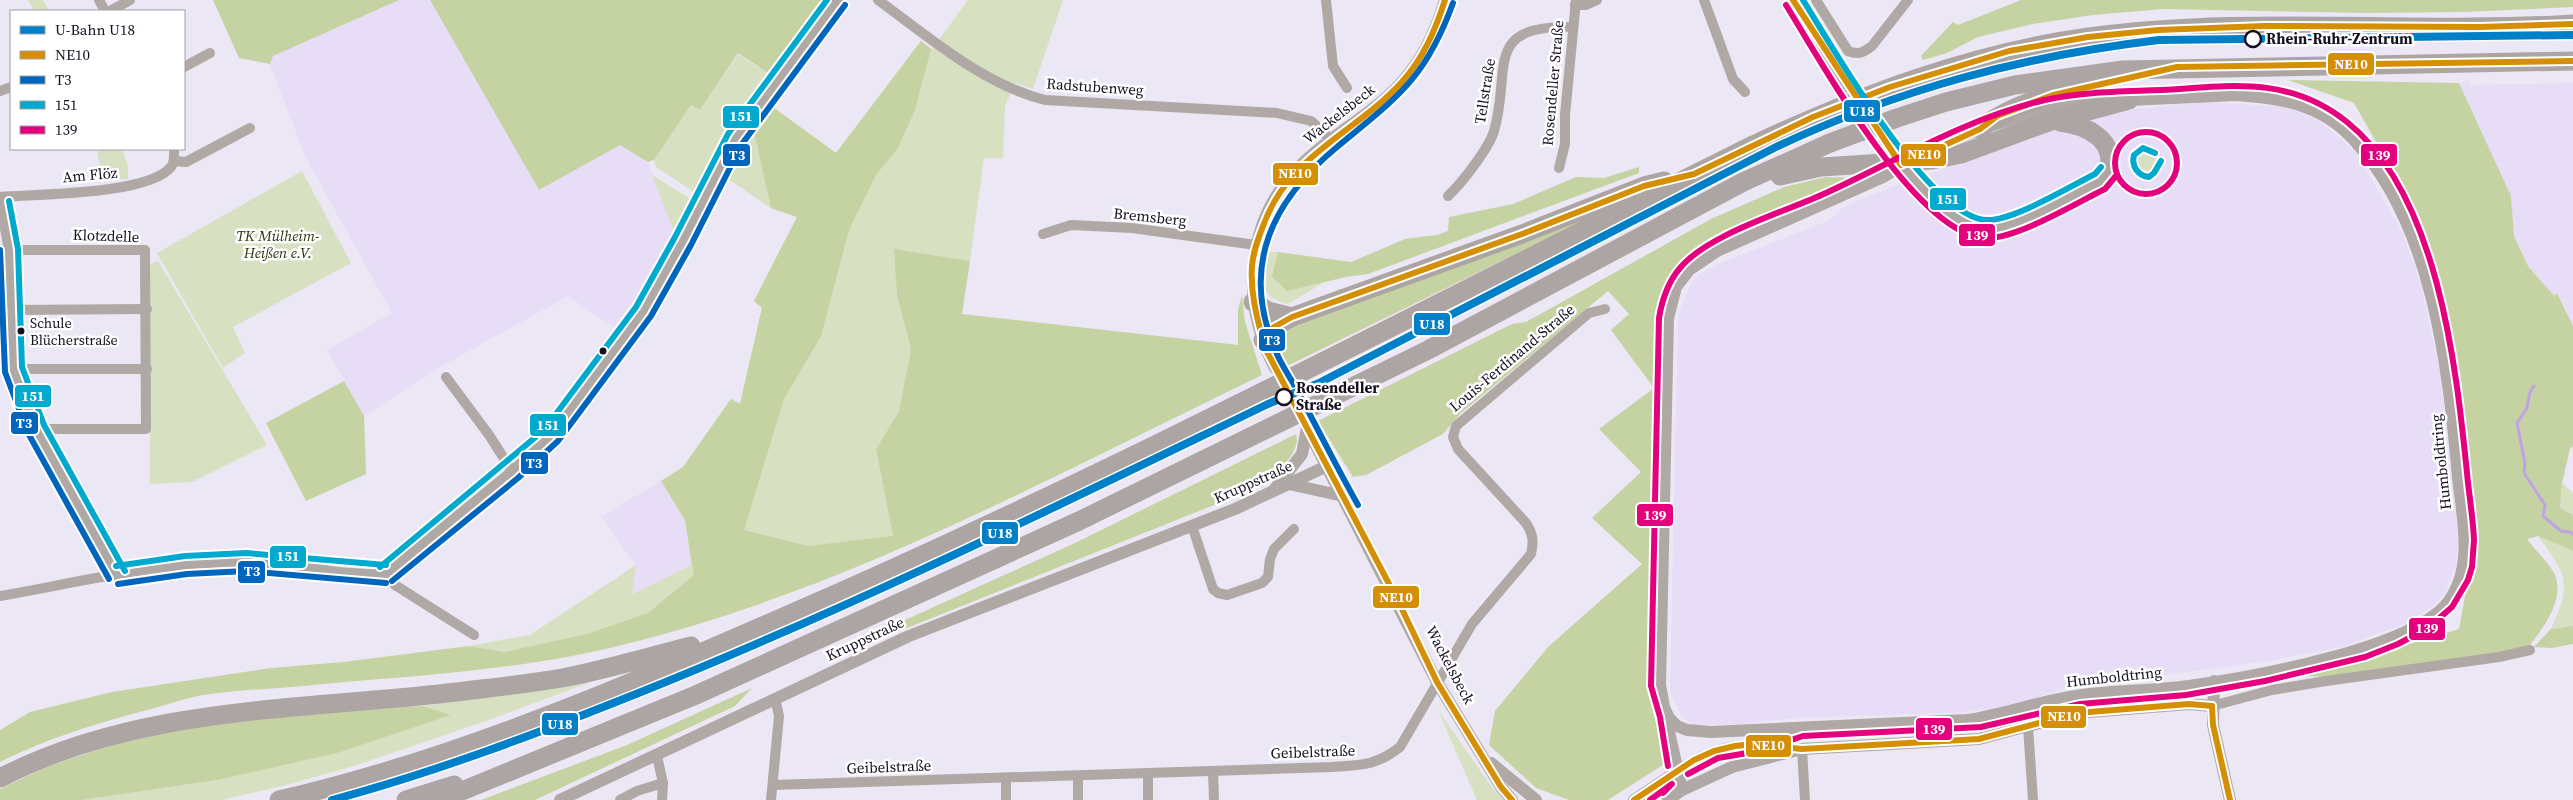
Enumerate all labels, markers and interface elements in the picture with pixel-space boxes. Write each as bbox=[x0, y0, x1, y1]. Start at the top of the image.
legend bbox=[10, 10, 185, 150]
text: U-Bahn U18 bbox=[55, 19, 135, 40]
street label: Rosendeller Straße bbox=[1537, 19, 1568, 147]
place label: Rhein-Ruhr-Zentrum bbox=[2266, 28, 2413, 49]
marker: Rhein-Ruhr-Zentrum bbox=[2244, 30, 2262, 48]
text: NE10 bbox=[55, 44, 90, 65]
line badge: NE10 bbox=[2327, 52, 2375, 76]
text: NE10 bbox=[2334, 54, 2368, 74]
street label: Tellstraße bbox=[1469, 56, 1500, 125]
text: T3 bbox=[55, 69, 72, 90]
street label: Radstubenweg bbox=[1046, 73, 1145, 100]
street label: Wackelsbeck bbox=[1298, 78, 1380, 148]
text: 151 bbox=[55, 94, 78, 115]
line badge: U18 bbox=[1843, 99, 1881, 123]
text: U18 bbox=[1849, 101, 1875, 121]
line badge: 151 bbox=[722, 105, 760, 129]
text: 151 bbox=[730, 106, 752, 126]
text: 139 bbox=[55, 119, 78, 140]
line badge: T3 bbox=[722, 143, 751, 167]
line badge: NE10 bbox=[1900, 143, 1947, 167]
line badge: 139 bbox=[2360, 143, 2398, 167]
text: NE10 bbox=[1907, 144, 1941, 164]
text: T3 bbox=[729, 145, 746, 165]
text: 139 bbox=[2368, 145, 2391, 165]
street label: Am Flöz bbox=[62, 162, 119, 187]
line badge: NE10 bbox=[1272, 162, 1319, 186]
text: NE10 bbox=[1278, 163, 1312, 183]
line badge: 151 bbox=[1929, 187, 1967, 211]
text: 151 bbox=[1937, 189, 1959, 209]
street label: Bremsberg bbox=[1112, 202, 1188, 231]
line badge: 139 bbox=[1958, 223, 1996, 247]
street label: Klotzdelle bbox=[72, 224, 140, 247]
park label: TK Mülheim- Heißen e.V. bbox=[236, 225, 320, 263]
text: 139 bbox=[1966, 225, 1989, 245]
street label: Louis-Ferdinand-Straße bbox=[1444, 299, 1579, 416]
line badge: U18 bbox=[1413, 312, 1451, 336]
place label: Schule Blücherstraße bbox=[30, 313, 118, 350]
text: U18 bbox=[1419, 314, 1445, 334]
marker: Schule Blücherstraße bbox=[16, 326, 26, 336]
line badge: T3 bbox=[1258, 328, 1286, 352]
text: T3 bbox=[1264, 330, 1281, 350]
unlabelled marker bbox=[598, 346, 608, 356]
place label: Rosendeller Straße bbox=[1296, 377, 1379, 415]
line badge: 151 bbox=[14, 384, 52, 408]
text: 151 bbox=[22, 386, 44, 406]
marker: Rosendeller Straße bbox=[1275, 388, 1293, 406]
line badge: T3 bbox=[10, 411, 39, 435]
text: T3 bbox=[16, 413, 33, 433]
line badge: 151 bbox=[529, 413, 567, 437]
street label: Humboldtring bbox=[2425, 413, 2456, 511]
text: 151 bbox=[537, 415, 559, 435]
line badge: T3 bbox=[520, 451, 549, 475]
text: T3 bbox=[526, 453, 543, 473]
street label: Kruppstraße bbox=[1210, 455, 1296, 508]
line badge: 139 bbox=[1636, 503, 1674, 527]
text: 139 bbox=[1644, 505, 1667, 525]
line badge: U18 bbox=[981, 521, 1019, 545]
text: U18 bbox=[987, 523, 1013, 543]
line badge: 151 bbox=[269, 545, 307, 569]
text: 151 bbox=[277, 546, 299, 566]
line badge: T3 bbox=[237, 560, 266, 584]
text: T3 bbox=[244, 561, 261, 581]
line badge: NE10 bbox=[1372, 585, 1420, 609]
text: NE10 bbox=[1379, 587, 1413, 607]
street label: Kruppstraße bbox=[822, 611, 908, 666]
line badge: 139 bbox=[2408, 617, 2446, 641]
text: 139 bbox=[2416, 618, 2439, 638]
street label: Wackelsbeck bbox=[1421, 622, 1480, 708]
street label: Humboldtring bbox=[2065, 661, 2163, 692]
line badge: NE10 bbox=[2040, 705, 2087, 729]
text: NE10 bbox=[2047, 706, 2081, 726]
line badge: U18 bbox=[541, 712, 579, 736]
text: U18 bbox=[547, 714, 573, 734]
line badge: 139 bbox=[1915, 717, 1953, 741]
text: 139 bbox=[1923, 719, 1946, 739]
line badge: NE10 bbox=[1745, 734, 1792, 758]
text: NE10 bbox=[1751, 735, 1785, 755]
street label: Geibelstraße bbox=[1270, 740, 1356, 763]
street label: Geibelstraße bbox=[846, 755, 932, 778]

